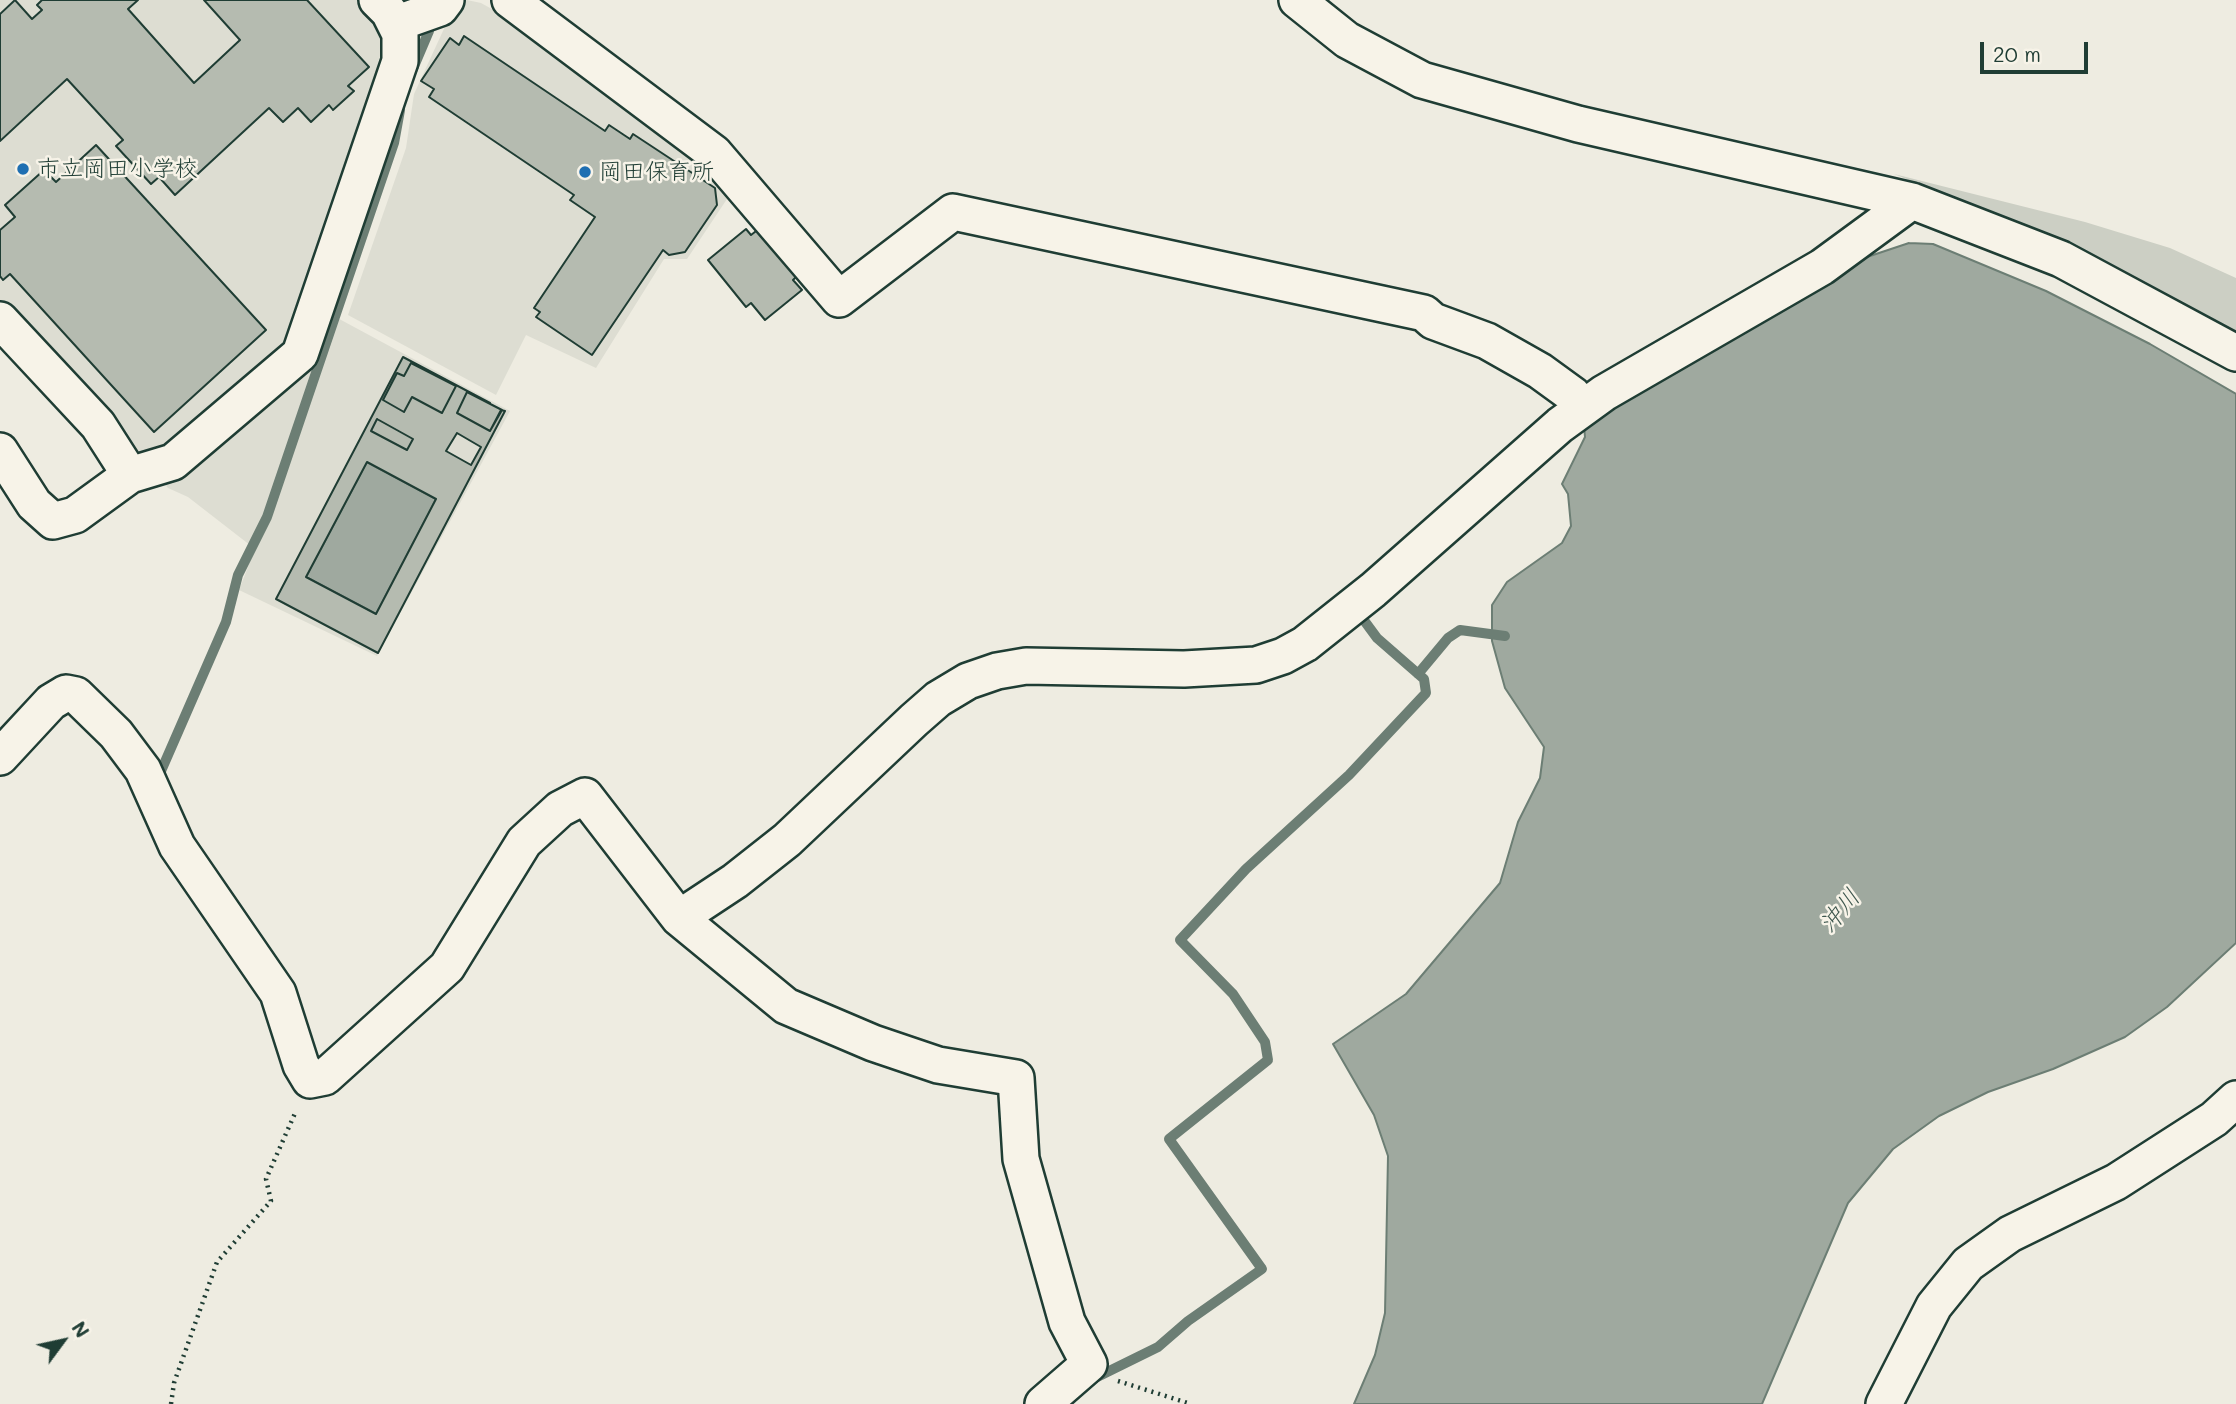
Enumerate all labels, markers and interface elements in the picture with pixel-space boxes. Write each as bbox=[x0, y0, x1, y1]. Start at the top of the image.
scale bar bbox=[1984, 28, 2092, 72]
text: 20 m bbox=[1993, 40, 2041, 67]
place label: 市立岡田小学校 bbox=[37, 155, 198, 183]
place label: 岡田保育所 bbox=[599, 158, 714, 186]
marker: 市立岡田小学校 bbox=[15, 161, 31, 177]
marker: 岡田保育所 bbox=[577, 164, 593, 180]
water label: 沖川 bbox=[1814, 883, 1866, 939]
north arrow bbox=[28, 1306, 98, 1376]
text: N bbox=[67, 1316, 95, 1342]

